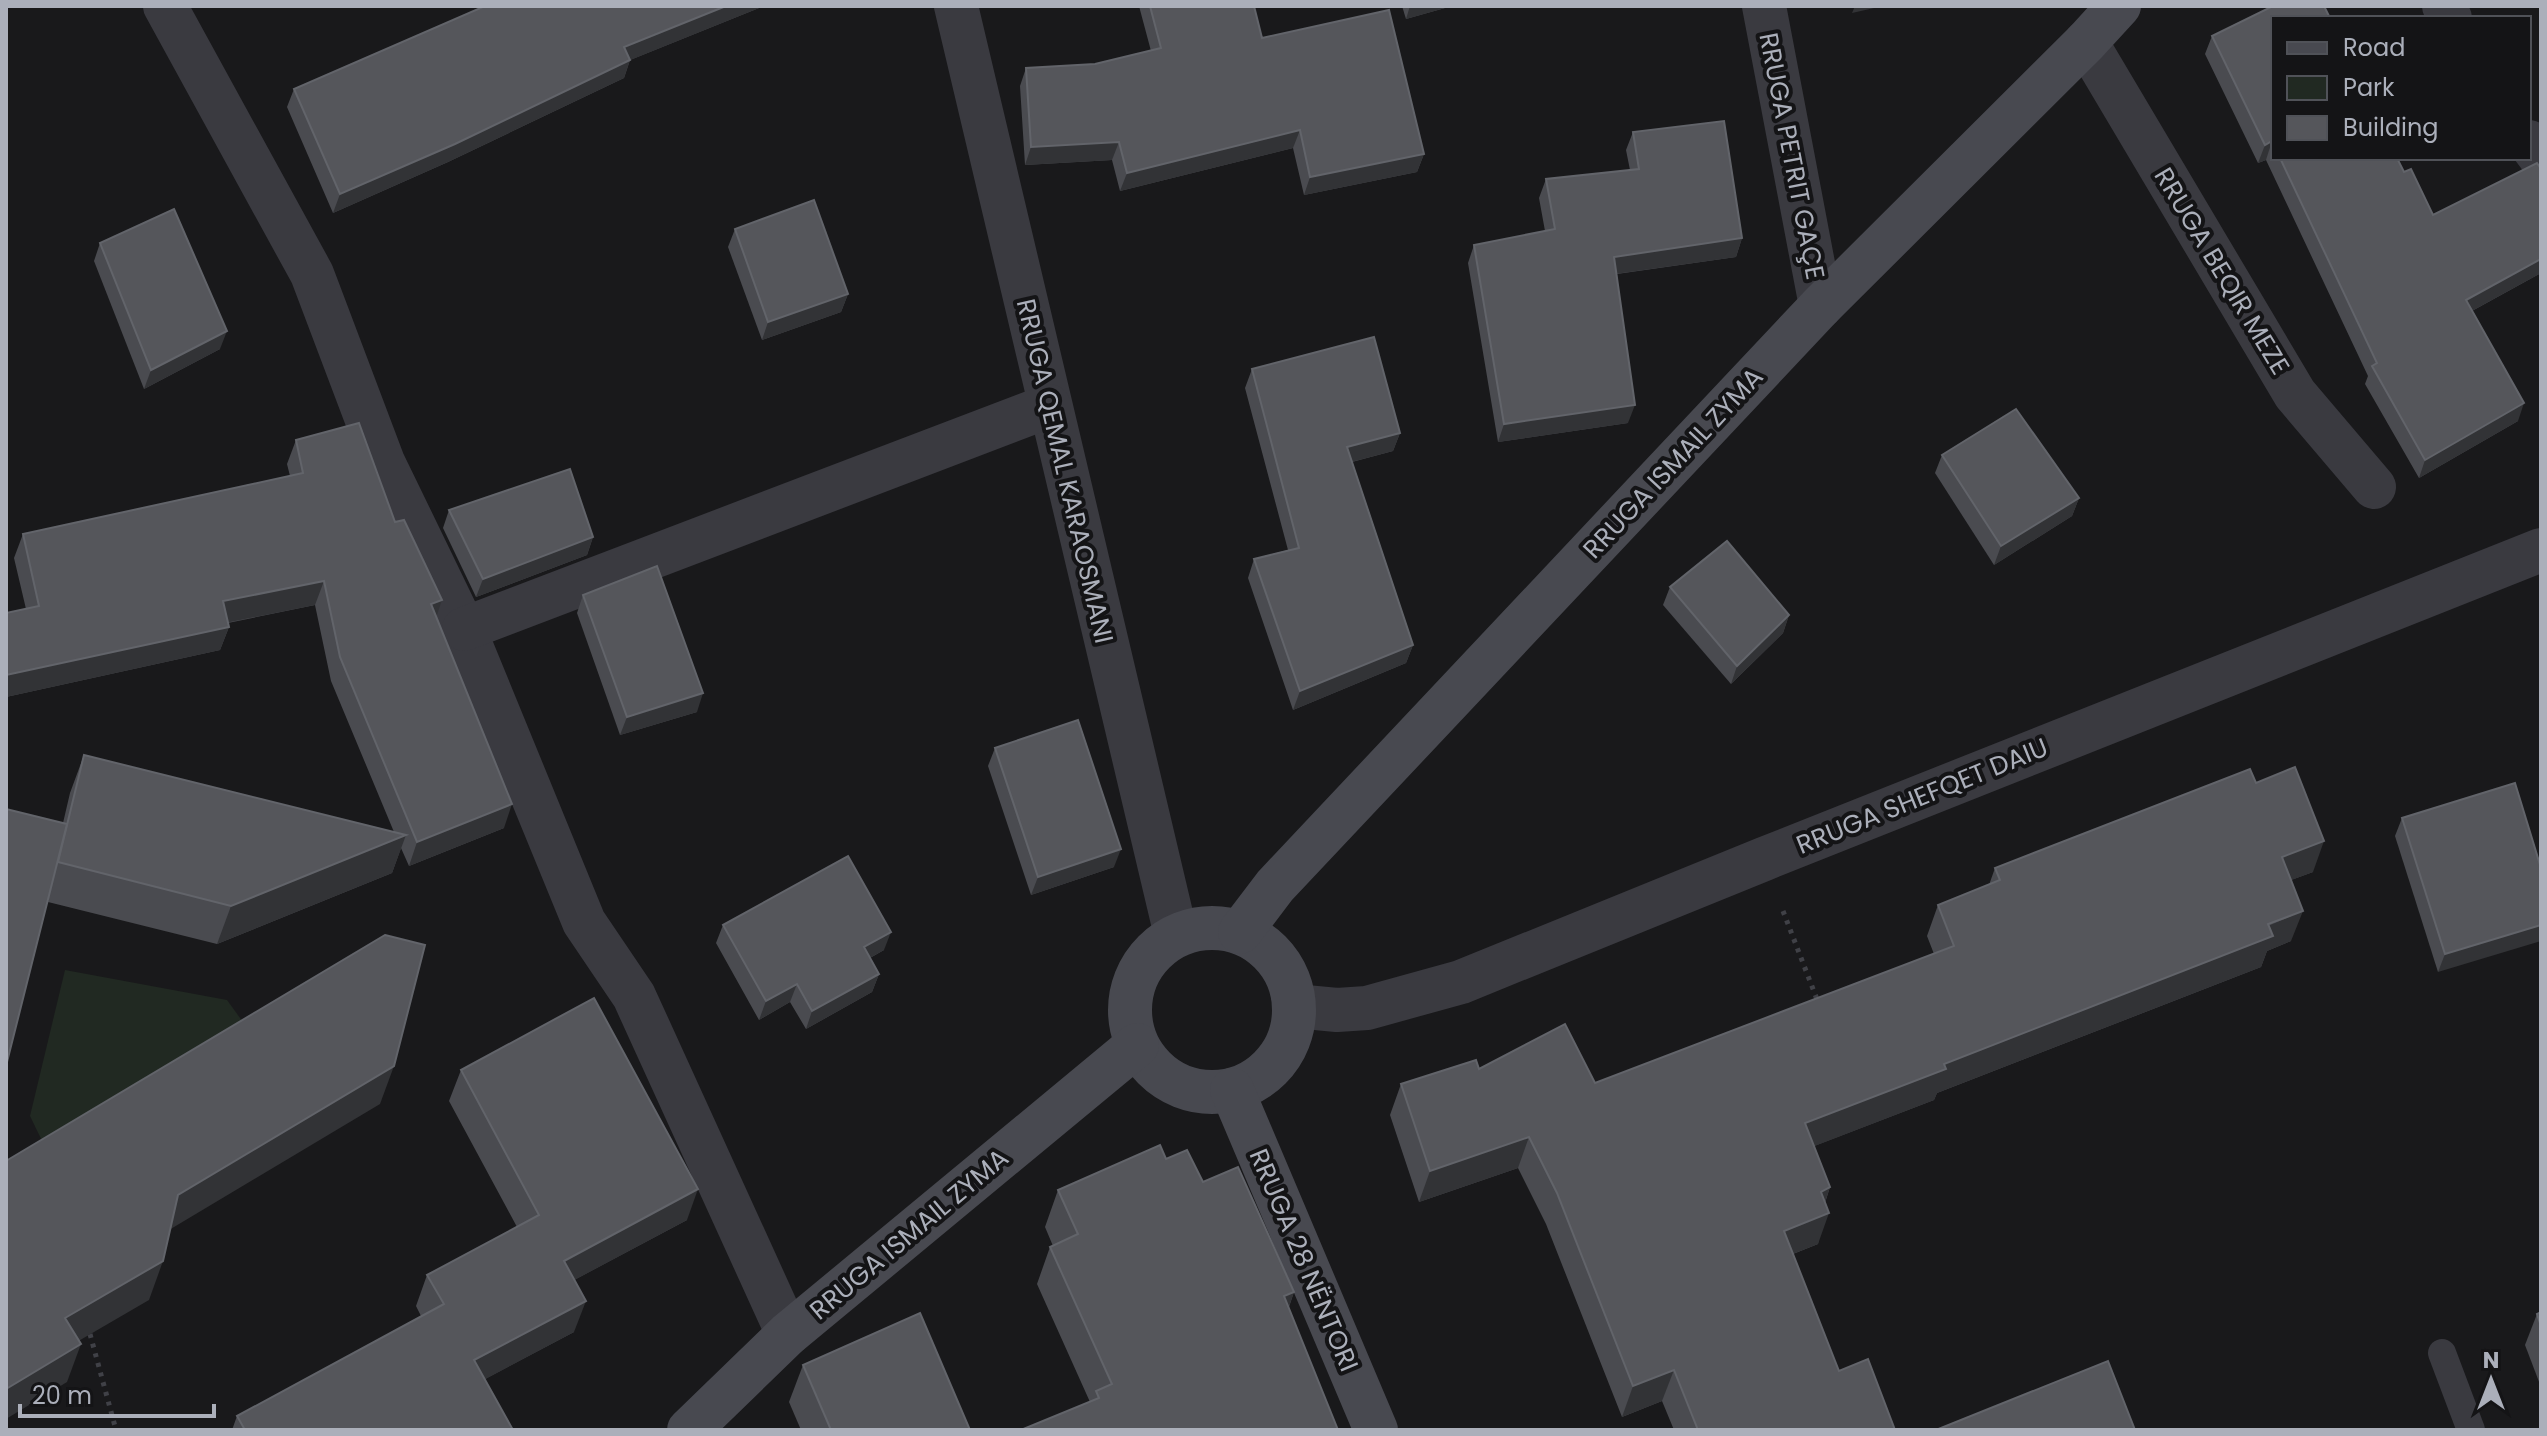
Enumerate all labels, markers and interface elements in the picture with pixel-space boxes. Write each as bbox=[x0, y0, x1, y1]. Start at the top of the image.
legend bbox=[2271, 16, 2531, 160]
street label: RRUGA PETRIT GAÇE bbox=[1750, 30, 1834, 282]
text: Road bbox=[2343, 31, 2405, 64]
text: Park bbox=[2343, 71, 2395, 104]
text: Building bbox=[2343, 111, 2439, 144]
street label: RRUGA BEQIR MEZE bbox=[2146, 161, 2298, 381]
street label: RRUGA QEMAL KARAOSMANI bbox=[1008, 295, 1122, 647]
street label: RRUGA ISMAIL ZYMA bbox=[1575, 360, 1771, 566]
street label: RRUGA SHEFQET DAIU bbox=[1791, 729, 2053, 863]
street label: RRUGA ISMAIL ZYMA bbox=[802, 1140, 1016, 1328]
street label: RRUGA 28 NËNTORI bbox=[1241, 1143, 1367, 1377]
north arrow bbox=[2451, 1340, 2531, 1420]
text: N bbox=[2483, 1345, 2499, 1376]
scale bar bbox=[20, 1368, 214, 1418]
text: 20 m bbox=[32, 1379, 92, 1412]

